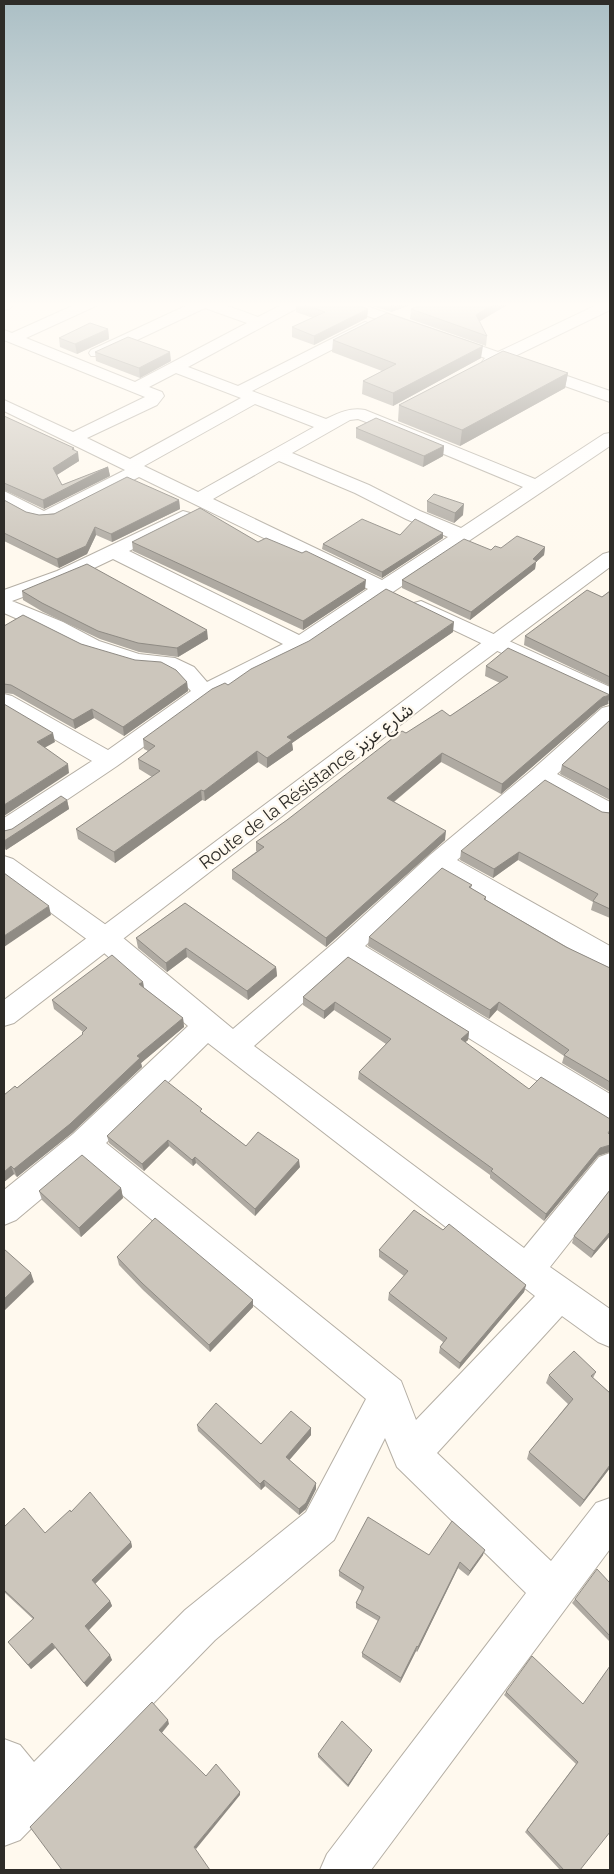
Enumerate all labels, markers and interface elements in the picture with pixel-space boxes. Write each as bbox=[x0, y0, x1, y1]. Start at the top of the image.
street label: Route de la Résistance شارع عزيز bbox=[195, 699, 419, 876]

